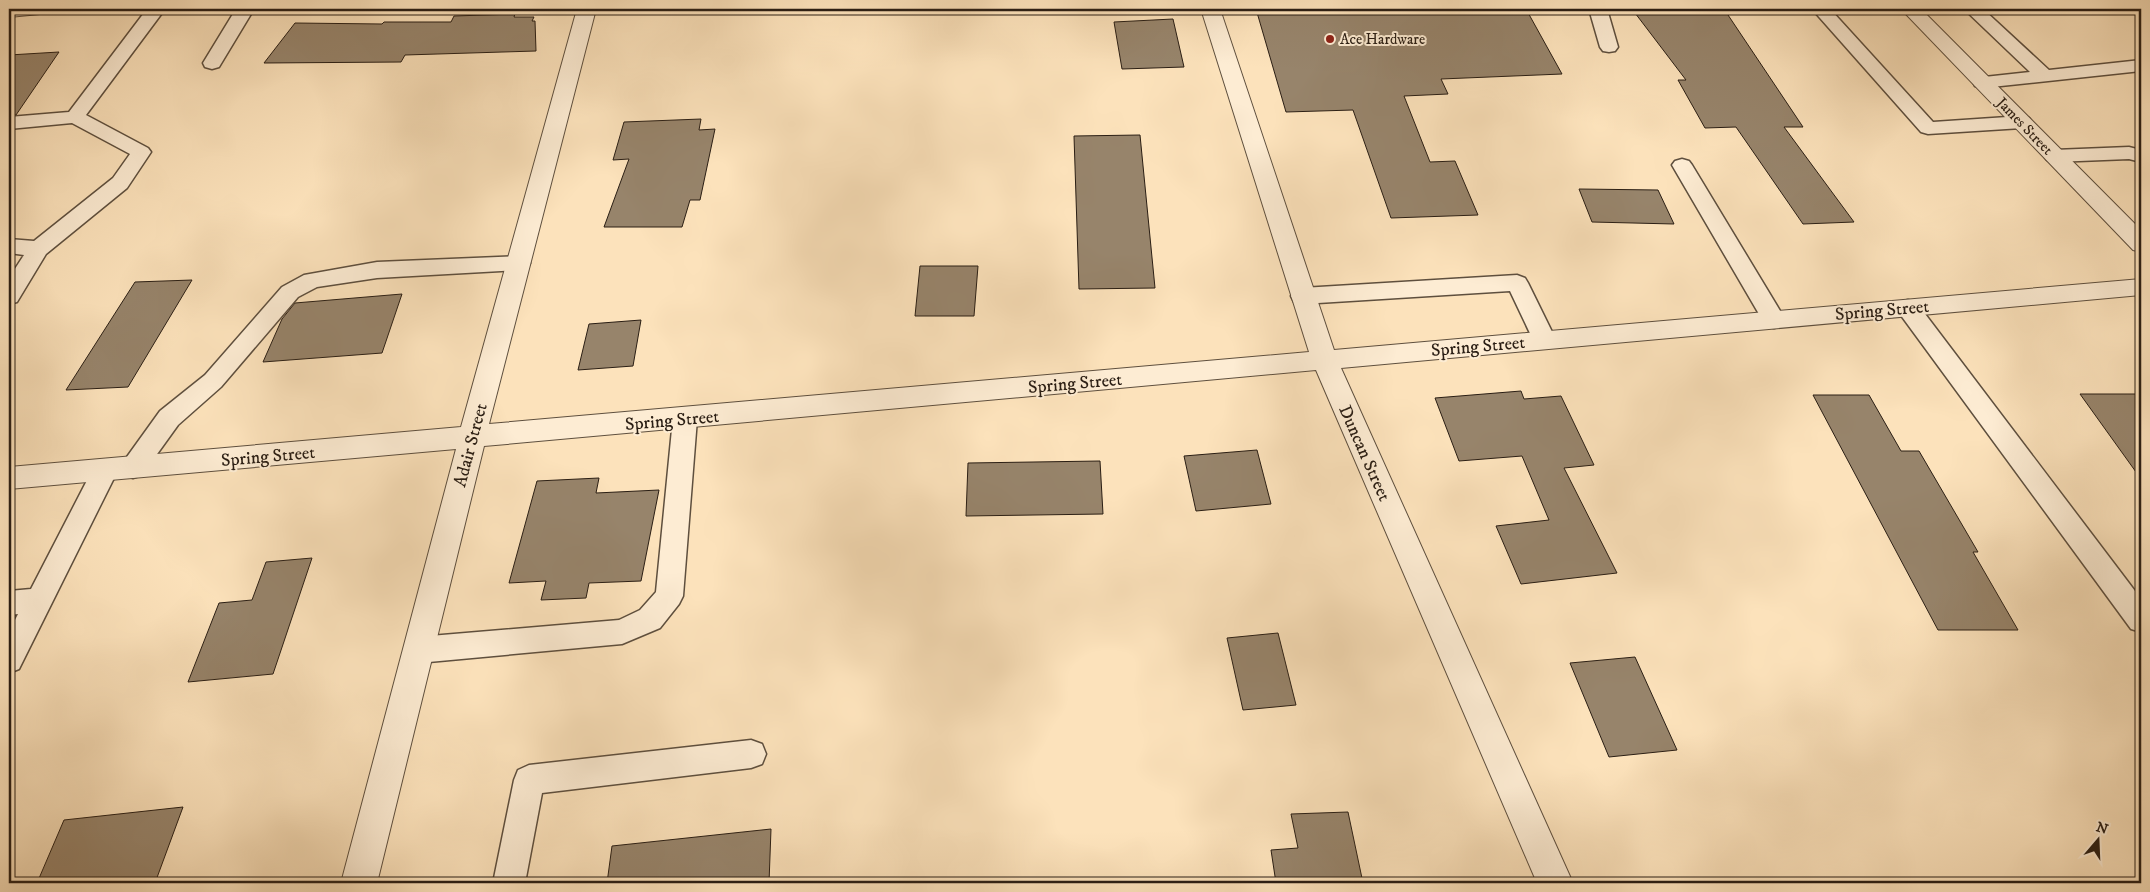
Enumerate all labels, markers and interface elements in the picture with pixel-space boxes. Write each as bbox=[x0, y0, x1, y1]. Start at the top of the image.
place label: Ace Hardware bbox=[1340, 30, 1425, 49]
marker: Ace Hardware bbox=[1324, 33, 1336, 45]
street label: James Street bbox=[1991, 92, 2057, 159]
street label: Spring Street bbox=[1834, 296, 1930, 326]
street label: Spring Street bbox=[1430, 332, 1526, 362]
street label: Spring Street bbox=[1027, 369, 1123, 399]
street label: Adair Street bbox=[449, 401, 493, 490]
street label: Duncan Street bbox=[1333, 402, 1395, 505]
street label: Spring Street bbox=[624, 406, 720, 436]
street label: Spring Street bbox=[220, 442, 316, 472]
north arrow bbox=[2072, 814, 2122, 864]
text: N bbox=[2094, 818, 2111, 839]

